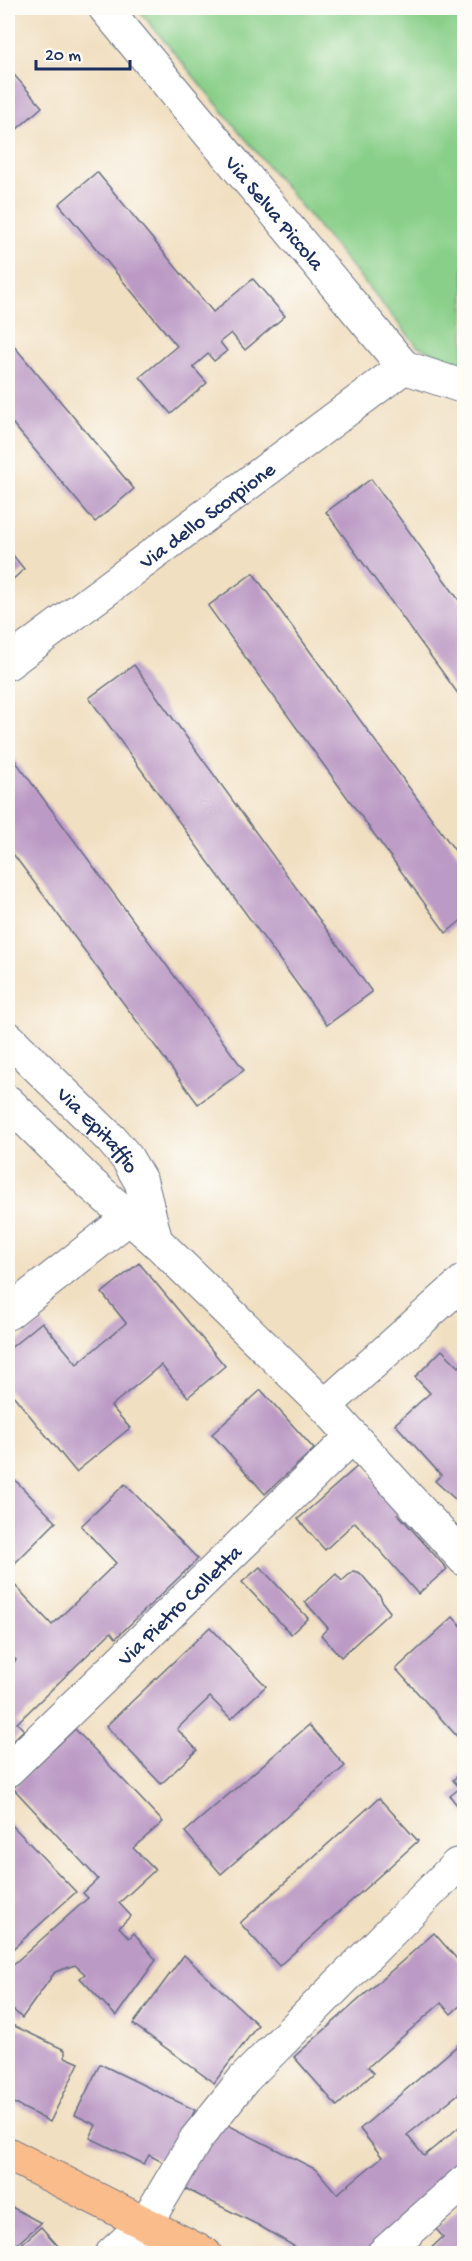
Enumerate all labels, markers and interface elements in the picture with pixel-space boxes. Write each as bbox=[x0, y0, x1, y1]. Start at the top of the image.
scale bar bbox=[36, 33, 130, 71]
text: 20 m bbox=[45, 46, 81, 67]
street label: Via Selva Piccola bbox=[217, 151, 328, 278]
street label: Via dello Scorpione bbox=[135, 458, 282, 577]
street label: Via Epitaffio bbox=[49, 1083, 142, 1179]
street label: Via Pietro Colletta bbox=[113, 1540, 250, 1673]

